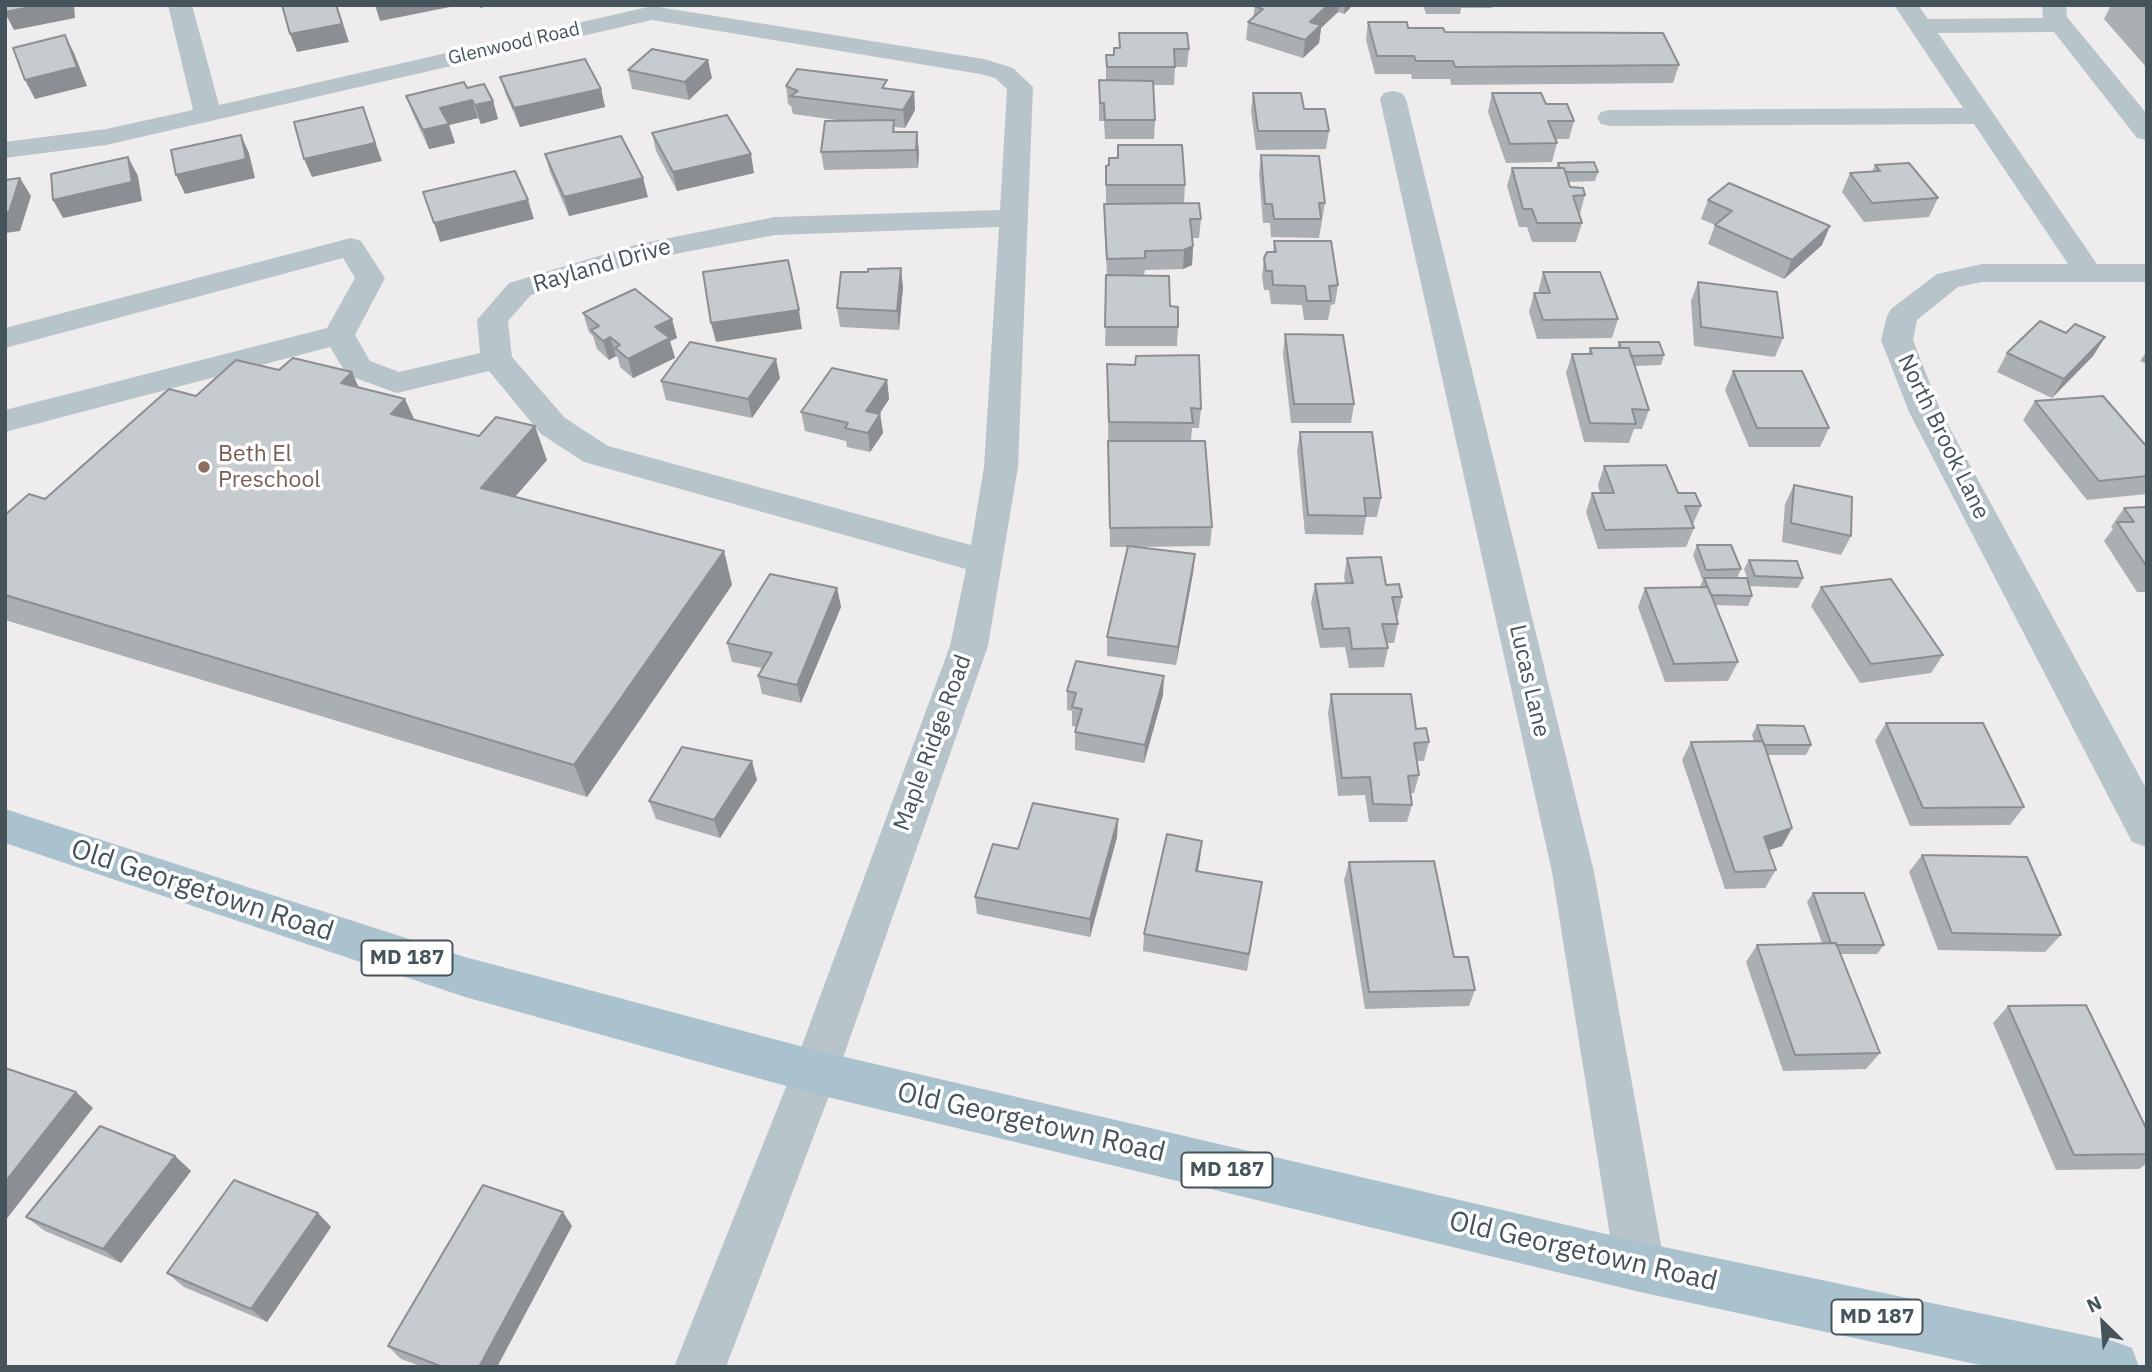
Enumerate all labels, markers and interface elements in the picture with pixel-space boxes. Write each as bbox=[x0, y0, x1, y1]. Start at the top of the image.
street label: Glenwood Road bbox=[446, 18, 582, 70]
street label: Rayland Drive bbox=[530, 233, 674, 299]
street label: North Brook Lane bbox=[1891, 350, 1995, 524]
place label: Beth El Preschool bbox=[218, 440, 321, 494]
marker: Beth El Preschool bbox=[196, 459, 212, 475]
street label: Lucas Lane bbox=[1503, 622, 1555, 740]
street label: Maple Ridge Road bbox=[888, 651, 978, 835]
street label: Old Georgetown Road bbox=[66, 833, 338, 949]
road number: MD 187 bbox=[362, 940, 452, 976]
street label: Old Georgetown Road bbox=[894, 1076, 1168, 1170]
road number: MD 187 bbox=[1182, 1152, 1272, 1188]
street label: Old Georgetown Road bbox=[1446, 1205, 1720, 1299]
north arrow bbox=[2068, 1288, 2138, 1358]
text: N bbox=[2083, 1290, 2105, 1318]
road number: MD 187 bbox=[1832, 1300, 1923, 1334]

